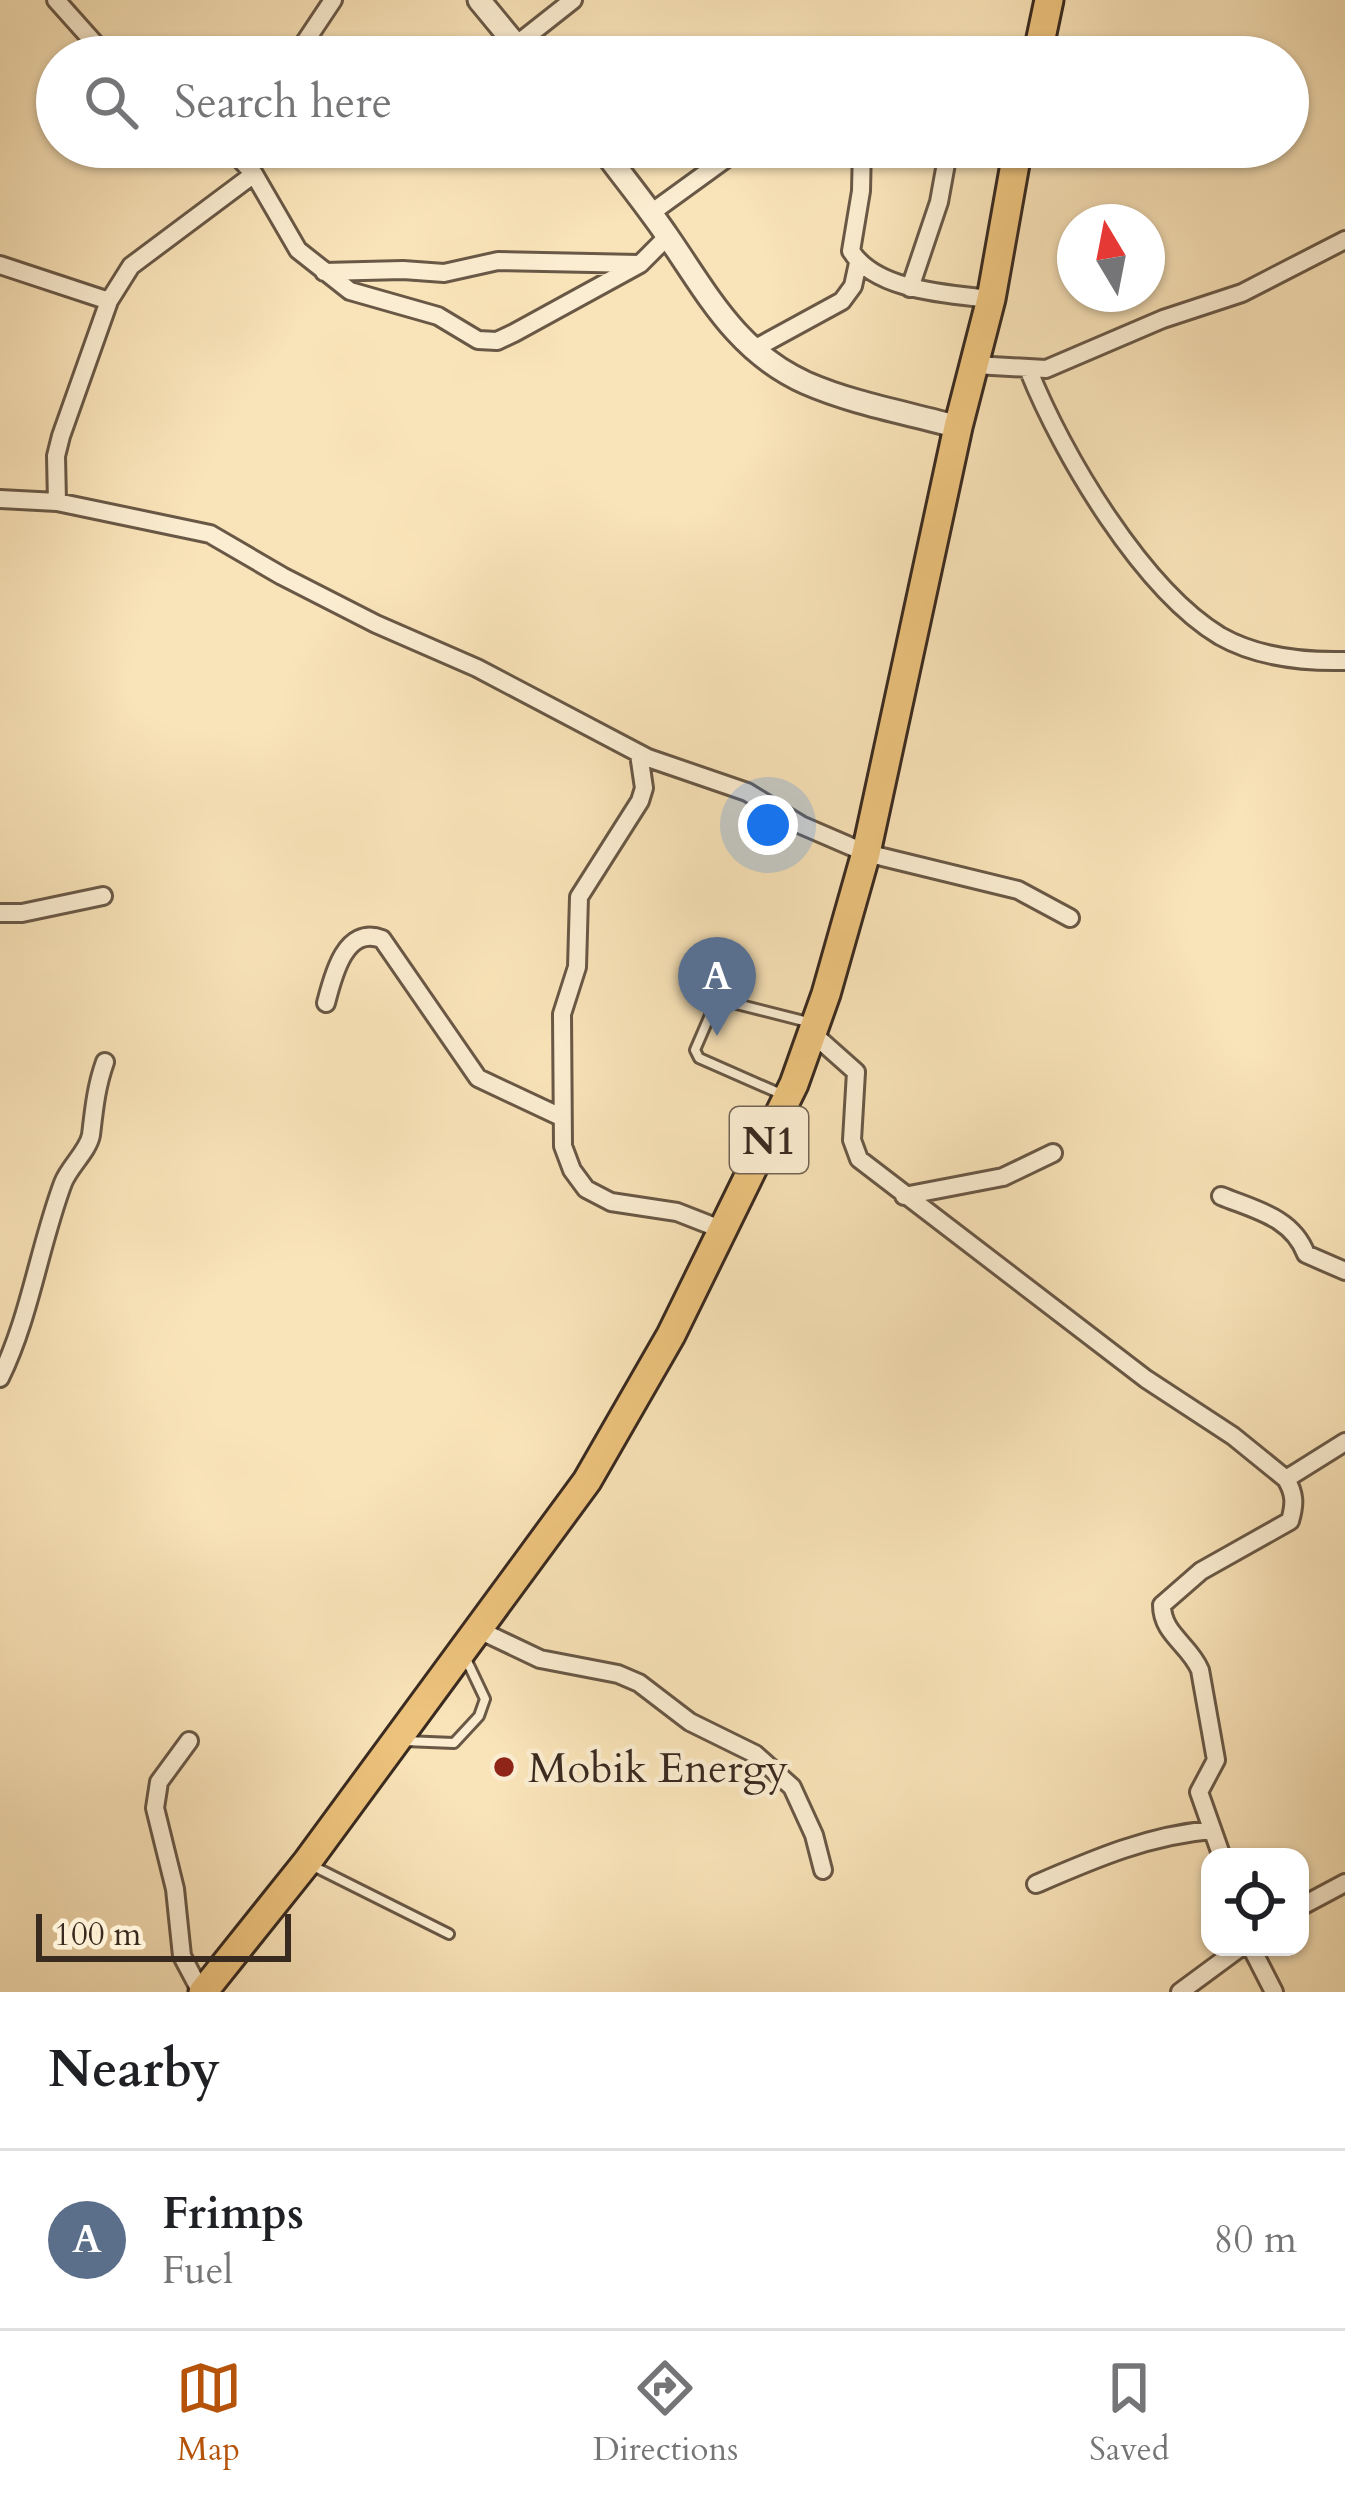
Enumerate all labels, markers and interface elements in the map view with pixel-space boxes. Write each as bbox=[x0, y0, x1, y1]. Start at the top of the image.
search box bbox=[36, 36, 1309, 168]
icon: search bbox=[78, 69, 144, 135]
text: Search here bbox=[174, 72, 392, 133]
north arrow bbox=[1057, 204, 1165, 312]
your location bbox=[738, 795, 798, 855]
pin: A bbox=[678, 937, 756, 1036]
road number: N1 bbox=[730, 1107, 808, 1173]
place label: Mobik Energy bbox=[528, 1740, 788, 1797]
marker: Mobik Energy bbox=[491, 1754, 517, 1780]
map controls bbox=[1201, 1848, 1309, 1956]
button: locate bbox=[1201, 1848, 1309, 1956]
scale bar bbox=[36, 1908, 291, 1961]
text: 100 m bbox=[54, 1912, 141, 1957]
text: Nearby bbox=[48, 2035, 220, 2105]
text: Frimps bbox=[162, 2183, 304, 2244]
text: A bbox=[72, 2213, 102, 2266]
text: 80 m bbox=[1214, 2213, 1297, 2266]
text: Fuel bbox=[162, 2244, 233, 2297]
tab: Map bbox=[176, 2355, 242, 2472]
tab: Directions bbox=[593, 2355, 738, 2472]
tab: Saved bbox=[1089, 2355, 1169, 2472]

